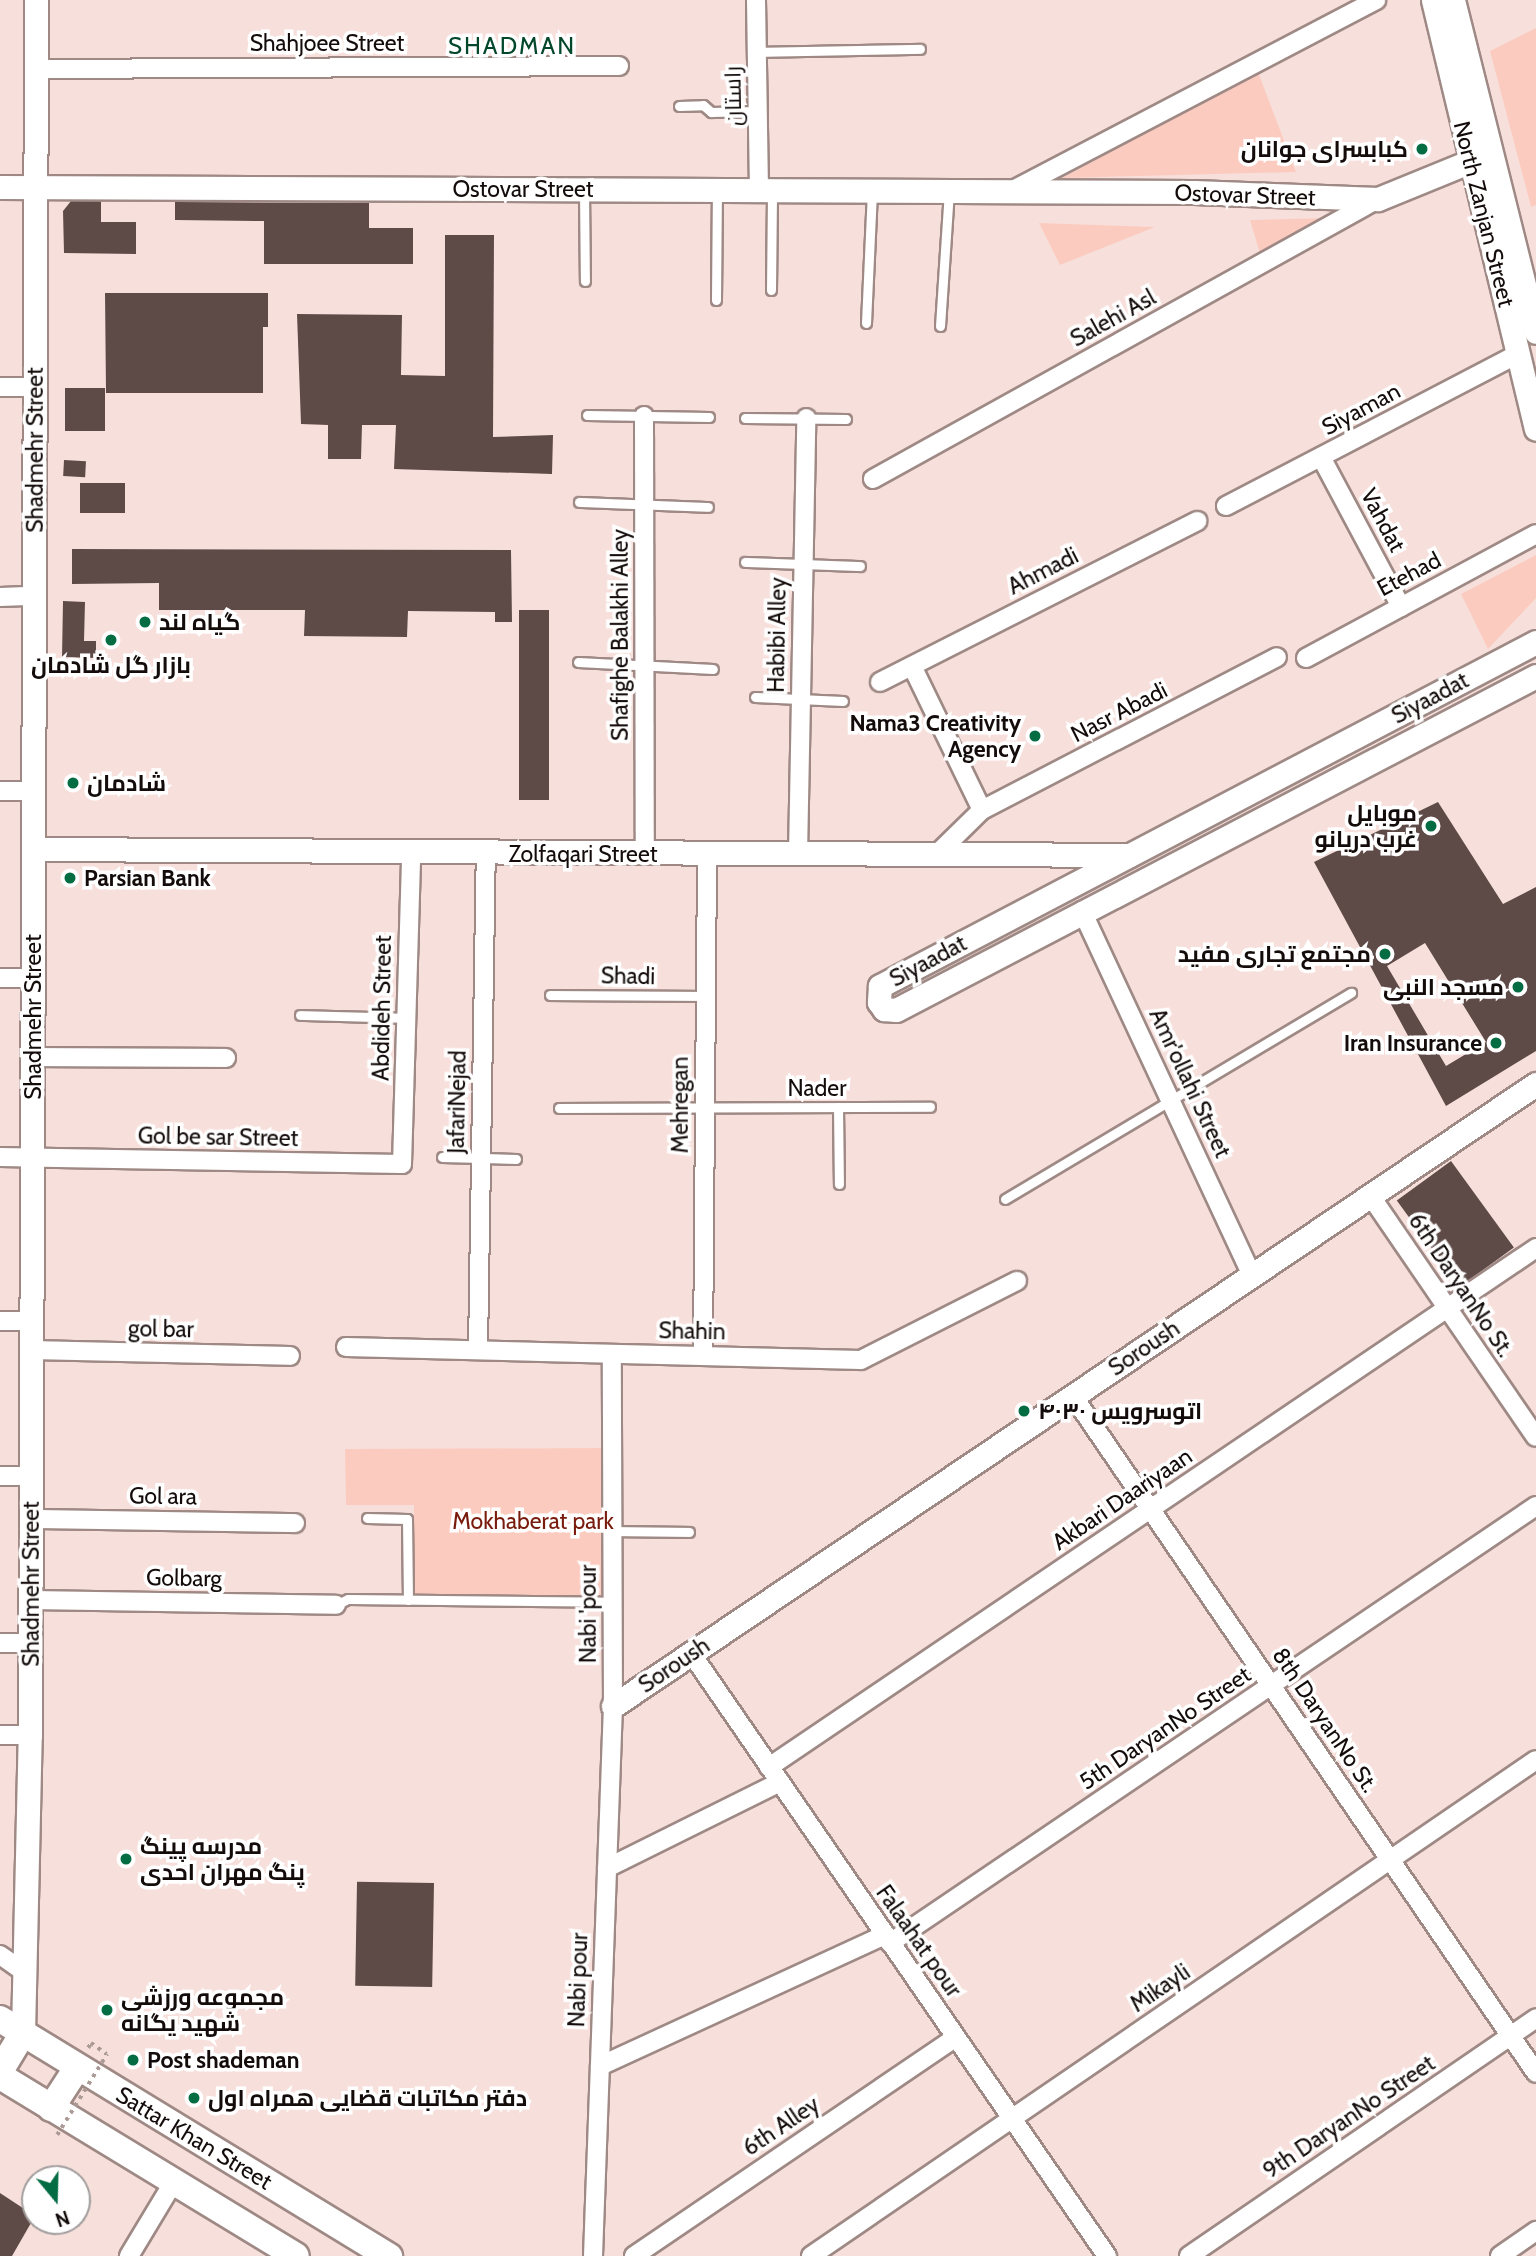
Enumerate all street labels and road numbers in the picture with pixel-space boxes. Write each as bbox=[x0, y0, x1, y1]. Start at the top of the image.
street label: Shahjoee Street bbox=[250, 29, 404, 57]
street label: راستان bbox=[719, 66, 747, 126]
street label: North Zanjan Street bbox=[1448, 118, 1520, 310]
street label: Ostovar Street bbox=[453, 175, 593, 203]
street label: Ostovar Street bbox=[1174, 179, 1316, 211]
street label: Salehi Asl bbox=[1066, 283, 1160, 353]
street label: Shadmehr Street bbox=[21, 367, 49, 533]
street label: Siyaman bbox=[1317, 377, 1405, 441]
street label: Vahdat bbox=[1355, 484, 1411, 556]
street label: Shafighe Balakhi Alley bbox=[606, 529, 634, 741]
street label: Ahmadi bbox=[1003, 542, 1083, 600]
street label: Etehad bbox=[1372, 546, 1446, 602]
street label: Habibi Alley bbox=[762, 577, 792, 693]
street label: Siyaadat bbox=[1387, 666, 1473, 730]
street label: Nasr Abadi bbox=[1066, 676, 1172, 748]
street label: Zolfaqari Street bbox=[509, 840, 657, 868]
street label: Siyaadat bbox=[885, 929, 971, 993]
street label: Shadmehr Street bbox=[19, 934, 47, 1100]
street label: Abdideh Street bbox=[367, 935, 397, 1081]
street label: Shadi bbox=[601, 962, 655, 990]
street label: Amr'ollahi Street bbox=[1143, 1004, 1237, 1162]
street label: JafariNejad bbox=[442, 1050, 472, 1154]
street label: Mehregan bbox=[666, 1057, 694, 1153]
street label: Nader bbox=[788, 1074, 846, 1102]
street label: Gol be sar Street bbox=[138, 1122, 298, 1152]
street label: 6th DaryanNo St. bbox=[1403, 1208, 1519, 1362]
street label: Soroush bbox=[1103, 1314, 1185, 1382]
street label: gol bar bbox=[128, 1315, 194, 1343]
street label: Shahin bbox=[658, 1317, 726, 1345]
street label: Akbari Daariyaan bbox=[1047, 1442, 1197, 1556]
street label: Gol ara bbox=[129, 1482, 197, 1510]
street label: Shadmehr Street bbox=[17, 1501, 45, 1667]
street label: Golbarg bbox=[146, 1564, 222, 1592]
street label: Nabi 'pour bbox=[574, 1565, 602, 1663]
street label: Soroush bbox=[633, 1631, 715, 1699]
street label: 8th DaryanNo St. bbox=[1266, 1642, 1384, 1798]
street label: 5th DaryanNo Street bbox=[1074, 1661, 1256, 1795]
street label: Falaahat pour bbox=[870, 1880, 968, 2002]
street label: Nabi pour bbox=[563, 1932, 593, 2028]
street label: Mikayli bbox=[1125, 1958, 1195, 2018]
street label: 9th DaryanNo Street bbox=[1258, 2049, 1440, 2185]
street label: Sattar Khan Street bbox=[111, 2081, 277, 2195]
street label: 6th Alley bbox=[737, 2090, 825, 2162]

